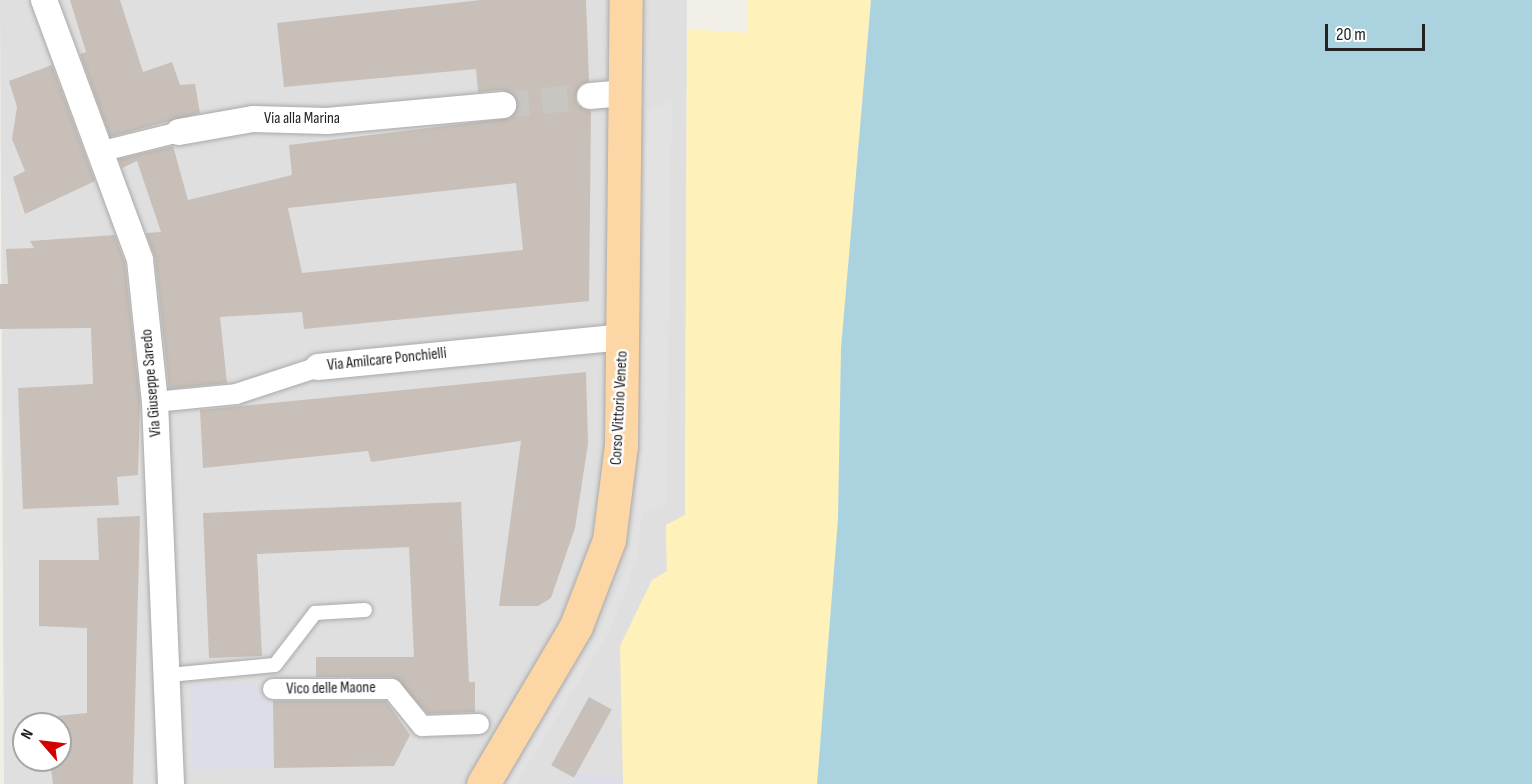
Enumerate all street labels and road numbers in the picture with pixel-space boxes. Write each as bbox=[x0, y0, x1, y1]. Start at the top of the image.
street label: Via alla Marina bbox=[264, 109, 340, 129]
street label: Via Giuseppe Saredo bbox=[138, 328, 166, 438]
street label: Via Amilcare Ponchielli bbox=[326, 344, 448, 376]
street label: Corso Vittorio Veneto bbox=[607, 350, 633, 466]
street label: Vico delle Maone bbox=[286, 679, 376, 699]

